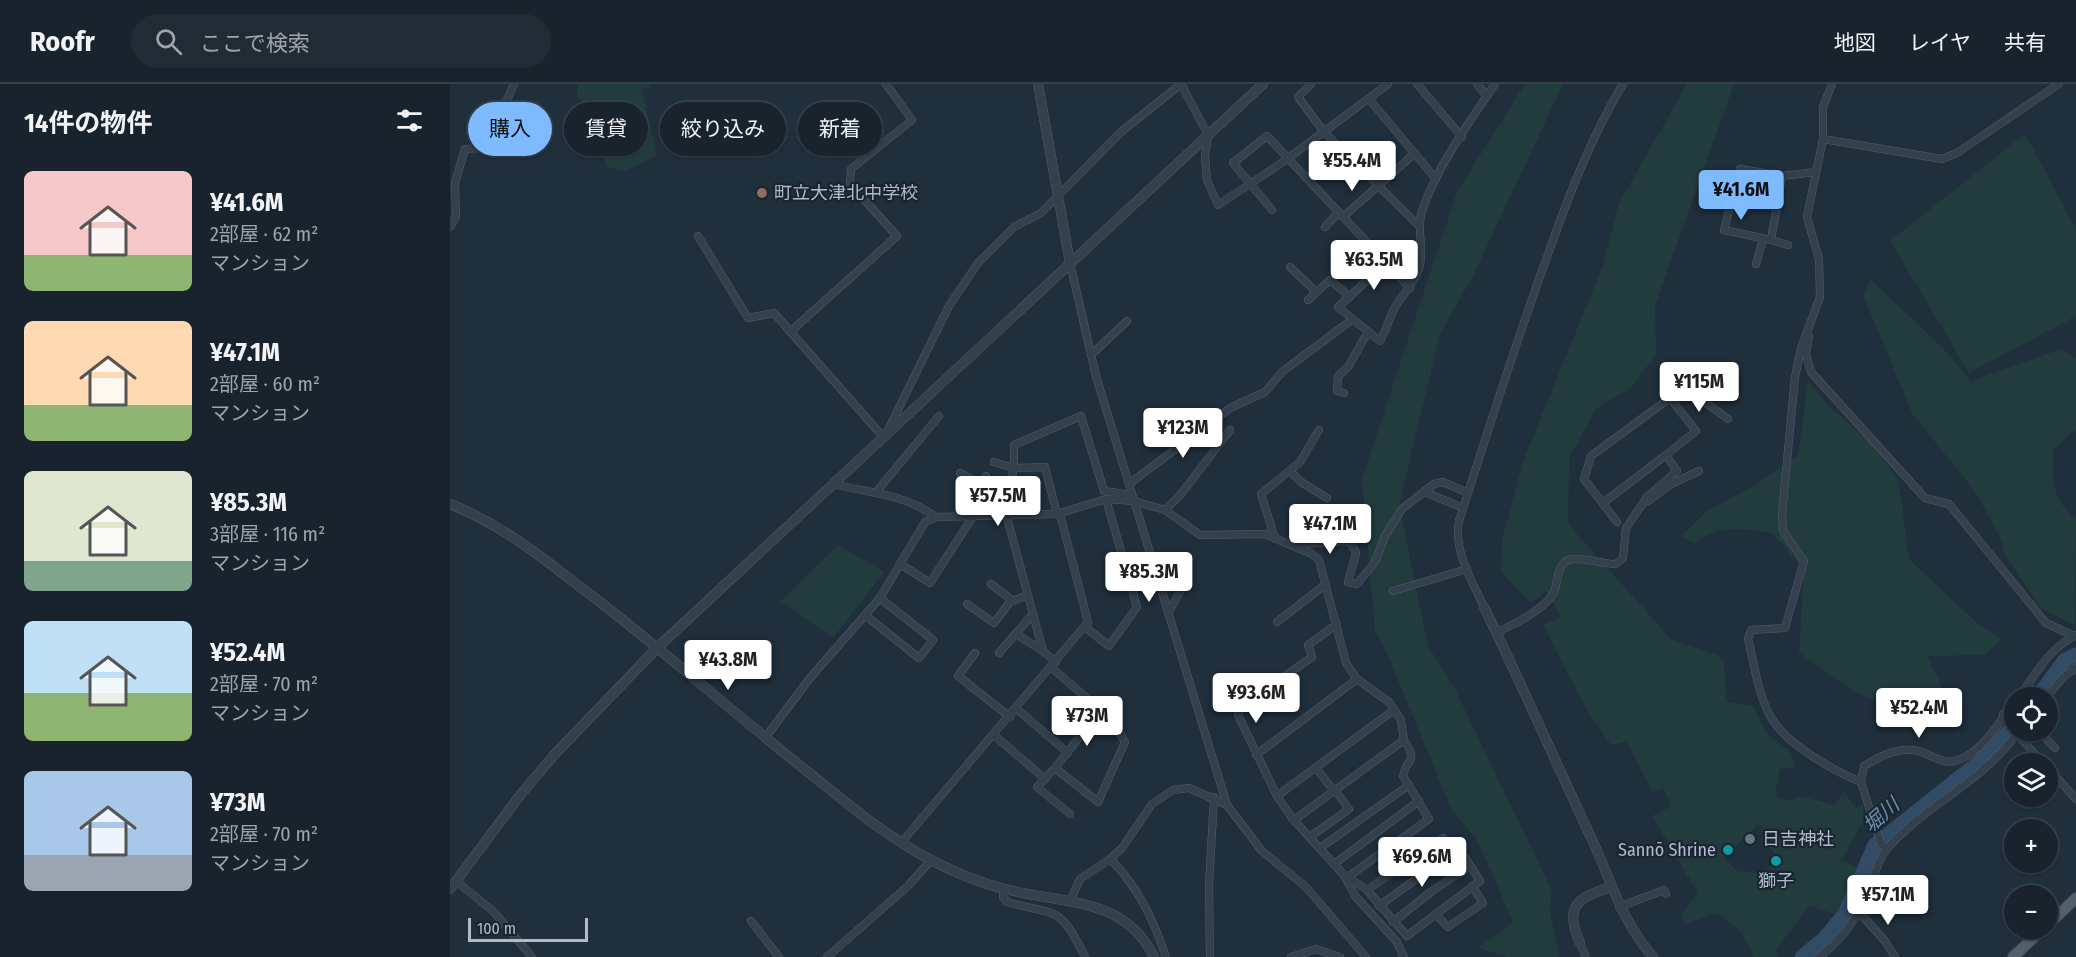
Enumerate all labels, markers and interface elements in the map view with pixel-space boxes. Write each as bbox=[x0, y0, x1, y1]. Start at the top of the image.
search box bbox=[131, 14, 551, 68]
text: Roofr bbox=[30, 25, 95, 58]
icon: search bbox=[152, 25, 185, 58]
text: ここで検索 bbox=[200, 30, 310, 57]
text: 地図 bbox=[1834, 30, 1876, 56]
text: レイヤ bbox=[1909, 30, 1971, 56]
text: 共有 bbox=[2004, 30, 2046, 56]
chip: 購入 bbox=[468, 102, 552, 156]
chip: 賃貸 bbox=[564, 102, 648, 156]
chip: 絞り込み bbox=[660, 102, 786, 156]
chip: 新着 bbox=[798, 102, 882, 156]
icon: filters bbox=[393, 104, 426, 137]
text: 14件の物件 bbox=[24, 108, 152, 139]
pin: ¥55.4M bbox=[1303, 141, 1401, 192]
text: ¥55.4M bbox=[1323, 148, 1381, 172]
pin: ¥41.6M bbox=[1692, 170, 1790, 221]
text: ¥41.6M bbox=[1713, 177, 1769, 201]
place label: 町立大津北中学校 bbox=[774, 182, 918, 204]
marker: 町立大津北中学校 bbox=[755, 186, 769, 200]
text: ¥41.6M bbox=[210, 187, 284, 218]
icon: home bbox=[72, 195, 144, 267]
text: 2部屋 · 62 m² bbox=[210, 222, 318, 246]
pin: ¥63.5M bbox=[1325, 240, 1423, 291]
text: ¥63.5M bbox=[1345, 247, 1403, 271]
text: マンション bbox=[210, 251, 310, 275]
text: ¥47.1M bbox=[210, 337, 280, 368]
icon: home bbox=[72, 345, 144, 417]
pin: ¥115M bbox=[1657, 362, 1741, 413]
text: ¥115M bbox=[1674, 369, 1724, 393]
text: 2部屋 · 60 m² bbox=[210, 372, 320, 396]
text: マンション bbox=[210, 401, 310, 425]
pin: ¥123M bbox=[1141, 408, 1225, 459]
text: ¥123M bbox=[1157, 415, 1209, 439]
pin: ¥57.5M bbox=[949, 476, 1047, 527]
text: ¥57.5M bbox=[969, 483, 1027, 507]
text: ¥85.3M bbox=[210, 487, 287, 518]
icon: home bbox=[72, 495, 144, 567]
pin: ¥47.1M bbox=[1281, 504, 1379, 555]
text: ¥47.1M bbox=[1303, 511, 1357, 535]
text: 3部屋 · 116 m² bbox=[210, 522, 325, 546]
text: マンション bbox=[210, 551, 310, 575]
pin: ¥85.3M bbox=[1100, 552, 1198, 603]
text: ¥85.3M bbox=[1119, 559, 1179, 583]
text: ¥52.4M bbox=[210, 637, 285, 668]
pin: ¥43.8M bbox=[679, 640, 777, 691]
icon: home bbox=[72, 645, 144, 717]
text: ¥43.8M bbox=[699, 647, 758, 671]
text: 2部屋 · 70 m² bbox=[210, 672, 318, 696]
pin: ¥93.6M bbox=[1207, 673, 1305, 724]
text: ¥93.6M bbox=[1227, 680, 1285, 704]
map controls bbox=[2004, 687, 2058, 939]
button: locate bbox=[2004, 687, 2058, 741]
pin: ¥52.4M bbox=[1870, 688, 1968, 739]
text: ¥52.4M bbox=[1890, 695, 1948, 719]
pin: ¥73M bbox=[1051, 696, 1123, 747]
text: マンション bbox=[210, 701, 310, 725]
text: ¥73M bbox=[1066, 703, 1108, 727]
button: layers bbox=[2004, 753, 2058, 807]
text: ¥73M bbox=[210, 787, 265, 818]
water label: 堀川 bbox=[1858, 792, 1905, 837]
icon: home bbox=[72, 795, 144, 867]
button: + bbox=[2004, 819, 2058, 873]
text: 2部屋 · 70 m² bbox=[210, 822, 318, 846]
place label: 日吉神社 bbox=[1762, 828, 1834, 850]
marker: 日吉神社 bbox=[1743, 832, 1757, 846]
pin: ¥69.6M bbox=[1373, 837, 1471, 888]
place label: Sannō Shrine bbox=[1618, 839, 1716, 861]
marker: Sannō Shrine bbox=[1721, 843, 1735, 857]
text: ¥69.6M bbox=[1392, 844, 1452, 868]
text: マンション bbox=[210, 851, 310, 875]
marker: 獅子 bbox=[1769, 854, 1783, 868]
place label: 獅子 bbox=[1758, 870, 1794, 892]
pin: ¥57.1M bbox=[1839, 875, 1937, 926]
text: ¥57.1M bbox=[1861, 882, 1915, 906]
button: − bbox=[2004, 885, 2058, 939]
scale bar bbox=[468, 915, 588, 942]
text: 100 m bbox=[477, 919, 516, 938]

